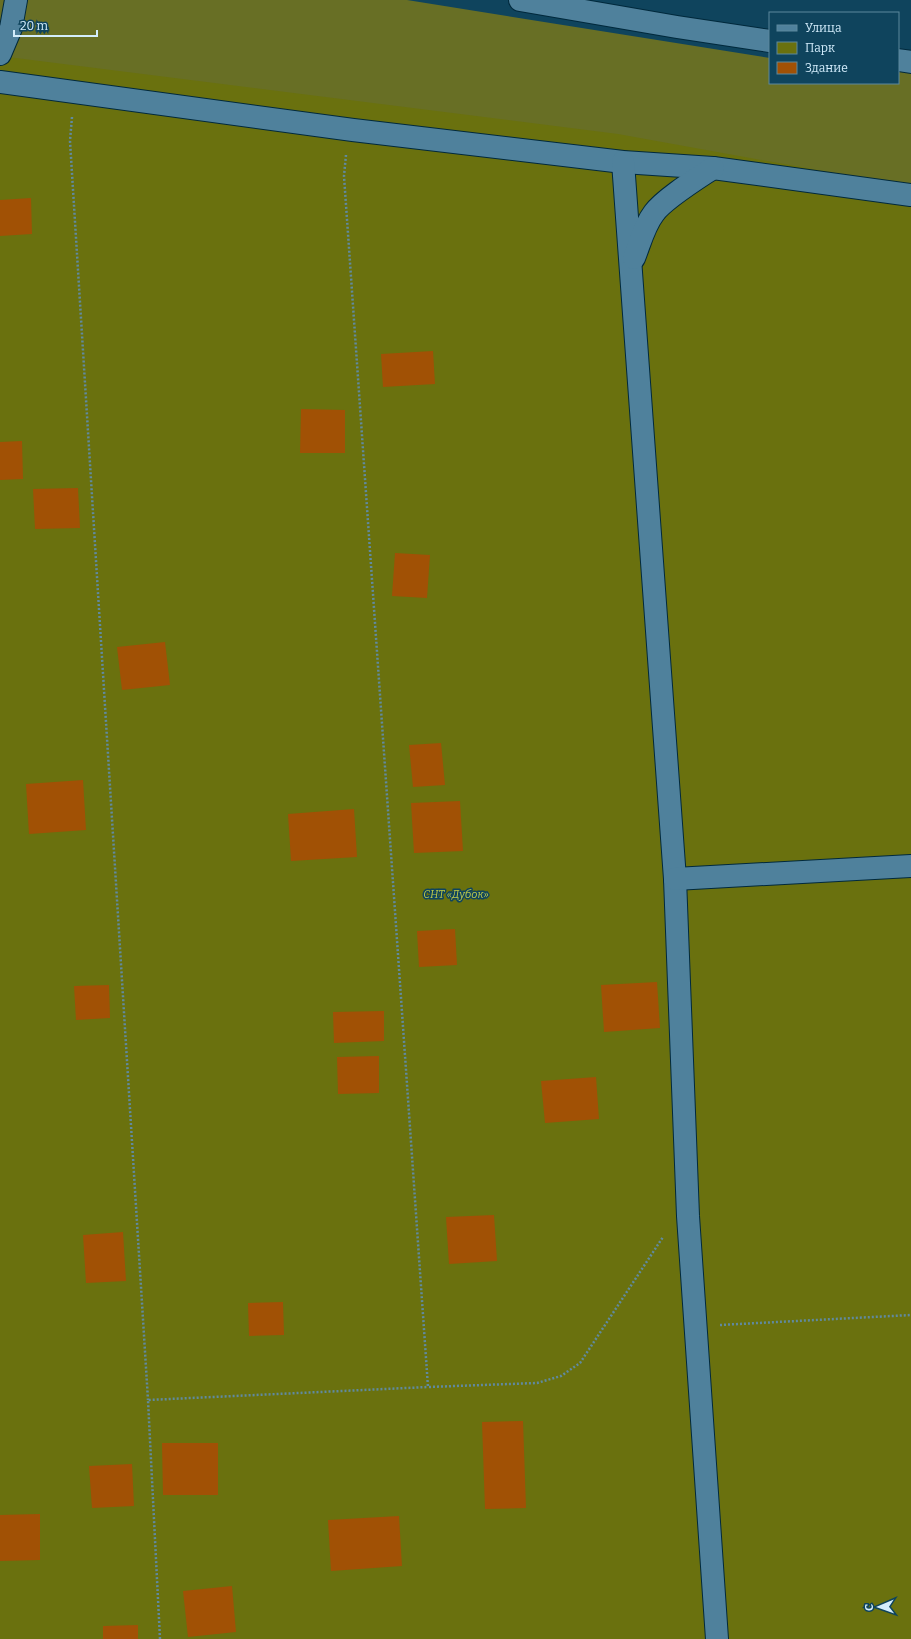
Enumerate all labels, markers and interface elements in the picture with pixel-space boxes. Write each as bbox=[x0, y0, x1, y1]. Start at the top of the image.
scale bar bbox=[14, 12, 97, 38]
legend bbox=[769, 12, 899, 84]
text: 20 m bbox=[20, 19, 49, 33]
text: Улица bbox=[805, 21, 842, 35]
text: Парк bbox=[805, 41, 835, 55]
text: Здание bbox=[805, 61, 848, 75]
park label: СНТ «Дубок» bbox=[423, 888, 489, 901]
north arrow bbox=[859, 1587, 899, 1627]
text: С bbox=[863, 1604, 876, 1611]

